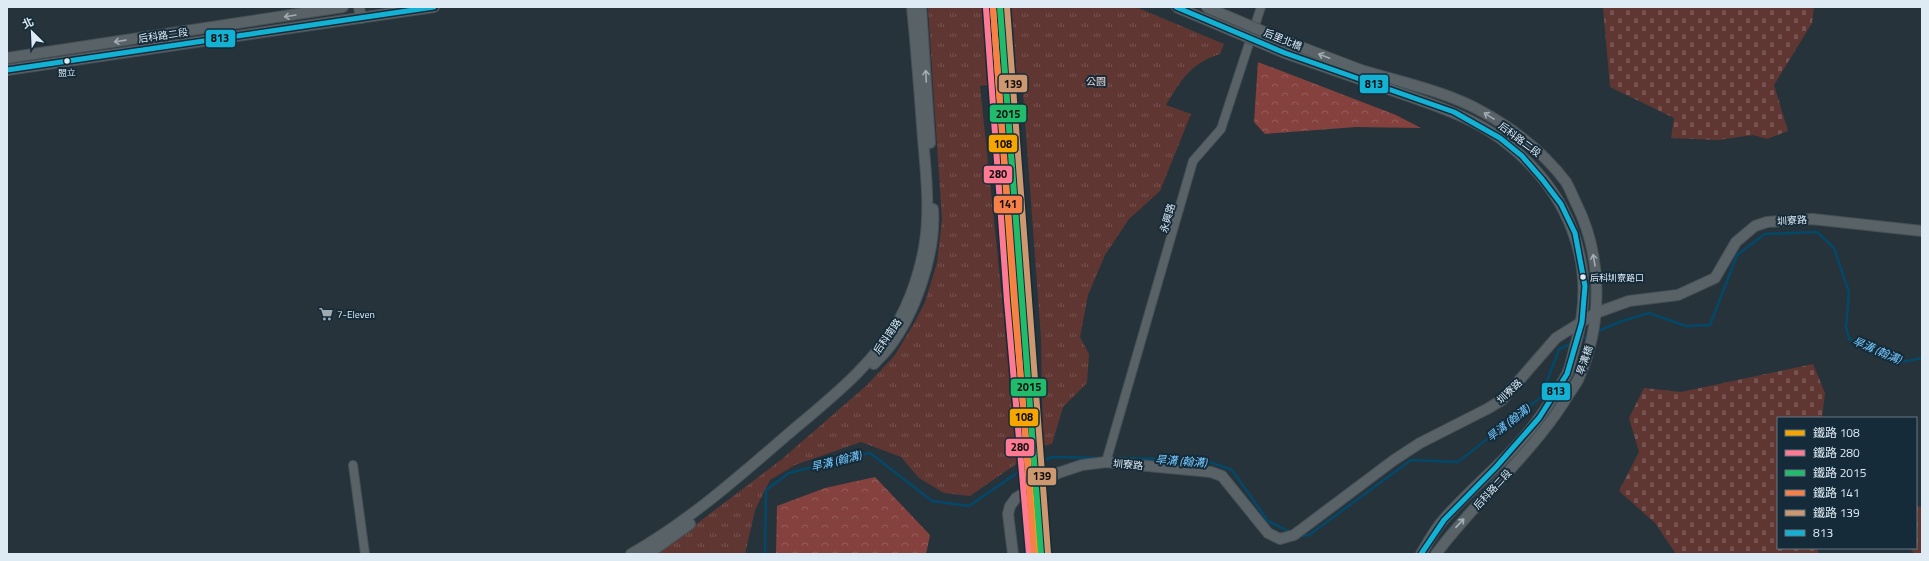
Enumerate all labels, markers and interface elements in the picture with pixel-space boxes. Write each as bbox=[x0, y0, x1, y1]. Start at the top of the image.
north arrow bbox=[12, 12, 52, 52]
one-way arrow bbox=[284, 12, 297, 20]
text: 北 bbox=[20, 13, 36, 32]
street label: 后科路二段 bbox=[137, 25, 189, 46]
street label: 后里北橋 bbox=[1261, 25, 1304, 54]
line badge: 813 bbox=[205, 29, 236, 48]
text: 813 bbox=[211, 30, 229, 46]
one-way arrow bbox=[114, 37, 127, 45]
one-way arrow bbox=[1319, 51, 1331, 59]
marker: 盟立 bbox=[62, 56, 72, 66]
place label: 盟立 bbox=[58, 66, 76, 79]
one-way arrow bbox=[923, 70, 930, 83]
line badge: 139 bbox=[998, 74, 1028, 93]
park label: 公園 bbox=[1086, 74, 1106, 89]
line badge: 813 bbox=[1359, 74, 1389, 94]
text: 139 bbox=[1004, 76, 1022, 92]
text: 813 bbox=[1365, 76, 1383, 92]
line badge: 2015 bbox=[989, 104, 1027, 123]
text: 2015 bbox=[996, 106, 1020, 122]
one-way arrow bbox=[1484, 112, 1495, 120]
street label: 后科路二段 bbox=[1495, 118, 1544, 160]
line badge: 108 bbox=[988, 134, 1018, 153]
text: 108 bbox=[994, 136, 1012, 152]
line badge: 280 bbox=[983, 165, 1013, 184]
text: 280 bbox=[989, 166, 1007, 182]
line badge: 141 bbox=[993, 195, 1023, 214]
text: 141 bbox=[999, 196, 1017, 212]
street label: 永興路 bbox=[1156, 202, 1179, 235]
street label: 圳寮路 bbox=[1777, 212, 1808, 229]
one-way arrow bbox=[1590, 254, 1598, 267]
place label: 后科圳寮路口 bbox=[1590, 271, 1644, 284]
marker: 后科圳寮路口 bbox=[1578, 272, 1588, 282]
supermarket icon: 7-Eleven bbox=[318, 306, 334, 322]
place label: 7-Eleven bbox=[337, 307, 375, 322]
street label: 后科南路 bbox=[870, 316, 905, 357]
water label: 旱溝 (翰溝) bbox=[1850, 333, 1905, 368]
street label: 旱溝橋 bbox=[1572, 344, 1596, 377]
street label: 圳寮路 bbox=[1493, 376, 1525, 407]
line badge: 2015 bbox=[1010, 378, 1047, 397]
text: 2015 bbox=[1017, 379, 1041, 395]
line badge: 813 bbox=[1541, 382, 1571, 401]
text: 813 bbox=[1547, 383, 1565, 399]
water label: 旱溝 (翰溝) bbox=[1483, 400, 1534, 445]
line badge: 108 bbox=[1009, 408, 1039, 427]
text: 108 bbox=[1015, 409, 1033, 425]
legend bbox=[1777, 417, 1917, 549]
text: 鐵路 108 bbox=[1813, 423, 1860, 442]
line badge: 280 bbox=[1005, 438, 1035, 457]
text: 280 bbox=[1011, 439, 1029, 455]
text: 鐵路 280 bbox=[1813, 443, 1860, 462]
water label: 旱溝 (翰溝) bbox=[809, 447, 864, 475]
water label: 旱溝 (翰溝) bbox=[1155, 451, 1209, 471]
street label: 圳寮路 bbox=[1112, 456, 1144, 473]
text: 鐵路 2015 bbox=[1813, 463, 1867, 482]
street label: 后科路二段 bbox=[1470, 466, 1515, 513]
line badge: 139 bbox=[1027, 467, 1057, 486]
text: 139 bbox=[1033, 468, 1051, 484]
text: 鐵路 141 bbox=[1813, 483, 1860, 502]
text: 鐵路 139 bbox=[1813, 503, 1860, 522]
one-way arrow bbox=[1455, 518, 1464, 528]
text: 813 bbox=[1813, 523, 1833, 542]

